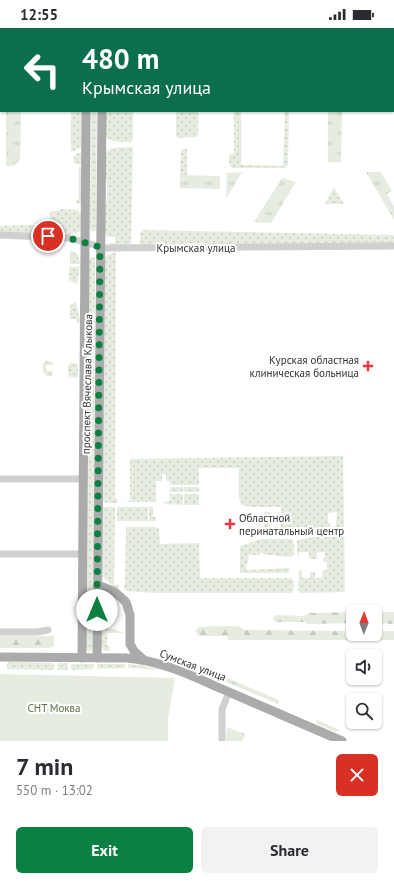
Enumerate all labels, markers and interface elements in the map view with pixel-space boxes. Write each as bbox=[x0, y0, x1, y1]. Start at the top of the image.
text: 12:55 bbox=[20, 5, 58, 24]
text: 480 m bbox=[82, 40, 159, 77]
icon: left bbox=[16, 44, 68, 96]
text: Крымская улица bbox=[82, 76, 211, 99]
pin bbox=[31, 219, 65, 253]
icon: arrive bbox=[37, 225, 59, 247]
street label: Крымская улица bbox=[157, 241, 235, 255]
street label: проспект Вячеслава Клыкова bbox=[79, 314, 95, 454]
place label: Курская областная клиническая больница bbox=[249, 353, 359, 380]
marker: Курская областная клиническая больница bbox=[362, 360, 374, 372]
place label: Областной перинатальный центр bbox=[239, 511, 344, 538]
marker: Областной перинатальный центр bbox=[224, 518, 236, 530]
position arrow bbox=[76, 589, 118, 631]
north arrow bbox=[346, 605, 382, 641]
map controls bbox=[346, 605, 382, 729]
street label: Сумская улица bbox=[158, 646, 228, 684]
button: sound bbox=[346, 649, 382, 685]
button: search bbox=[346, 693, 382, 729]
park label: СНТ Моква bbox=[27, 701, 81, 715]
text: 7 min bbox=[16, 751, 73, 782]
button: close bbox=[336, 754, 378, 796]
text: 550 m · 13:02 bbox=[16, 782, 93, 799]
button: Exit bbox=[16, 827, 193, 873]
button: Share bbox=[201, 827, 378, 873]

